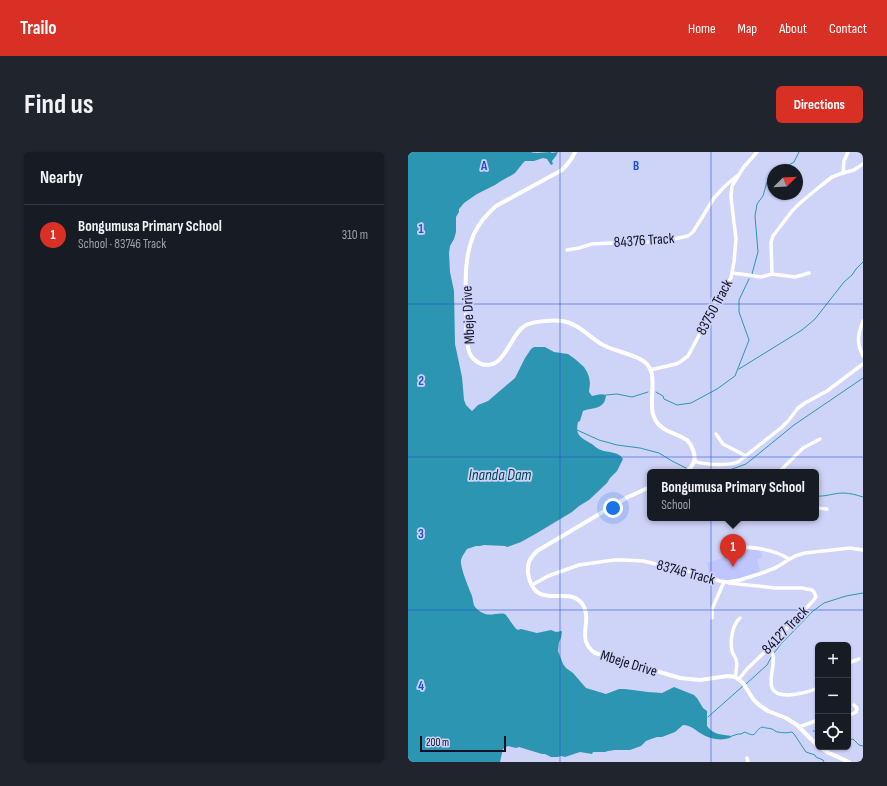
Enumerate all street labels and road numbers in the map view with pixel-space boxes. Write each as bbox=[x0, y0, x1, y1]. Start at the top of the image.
street label: 84376 Track bbox=[613, 229, 675, 252]
street label: 83750 Track bbox=[692, 276, 737, 338]
street label: Mbeje Drive bbox=[457, 285, 480, 345]
street label: 83746 Track bbox=[655, 556, 717, 589]
street label: 84127 Track bbox=[758, 602, 813, 658]
street label: Mbeje Drive bbox=[598, 646, 660, 681]

